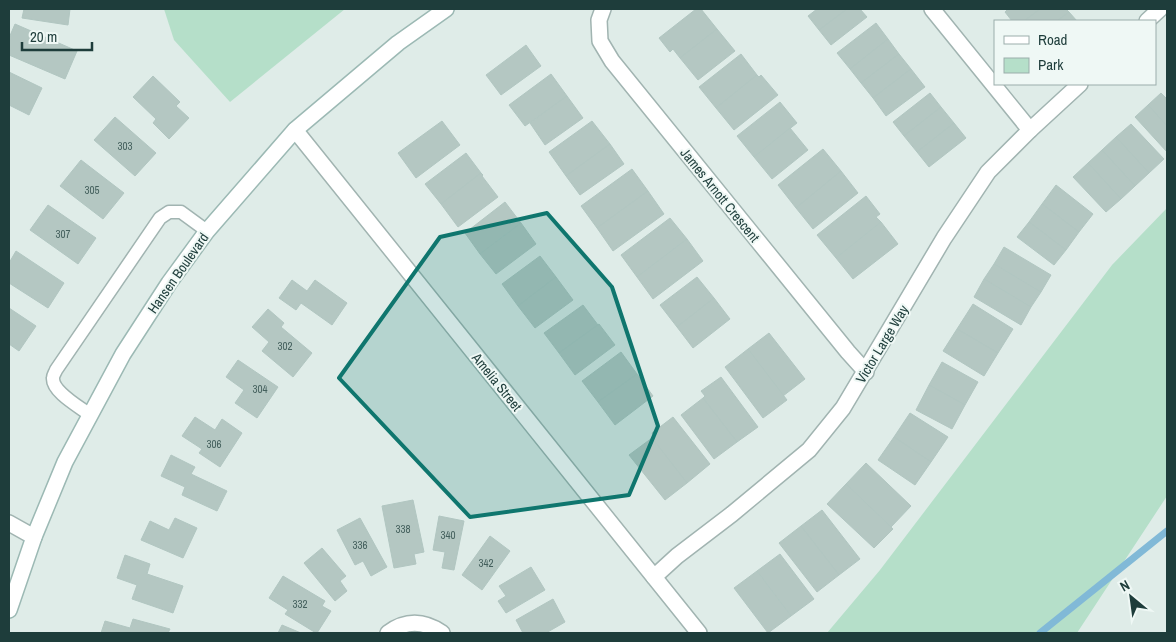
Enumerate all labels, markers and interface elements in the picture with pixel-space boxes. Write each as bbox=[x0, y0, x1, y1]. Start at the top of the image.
scale bar bbox=[22, 20, 92, 52]
legend bbox=[994, 20, 1156, 85]
text: 20 m bbox=[30, 26, 57, 47]
text: Road bbox=[1038, 29, 1067, 50]
text: Park bbox=[1038, 54, 1064, 75]
house number: 303 bbox=[117, 139, 133, 153]
street label: James Arnott Crescent bbox=[676, 144, 764, 246]
house number: 305 bbox=[84, 183, 100, 197]
house number: 307 bbox=[55, 227, 71, 241]
street label: Hansen Boulevard bbox=[144, 229, 212, 317]
street label: Victor Large Way bbox=[852, 301, 913, 386]
house number: 302 bbox=[277, 339, 293, 353]
street label: Amelia Street bbox=[467, 349, 526, 415]
house number: 304 bbox=[252, 382, 268, 396]
house number: 306 bbox=[206, 437, 222, 451]
house number: 338 bbox=[395, 522, 411, 536]
house number: 340 bbox=[440, 528, 456, 542]
house number: 336 bbox=[352, 538, 368, 552]
house number: 342 bbox=[478, 556, 494, 570]
north arrow bbox=[1106, 572, 1156, 622]
text: N bbox=[1117, 576, 1133, 596]
house number: 332 bbox=[292, 597, 308, 611]

